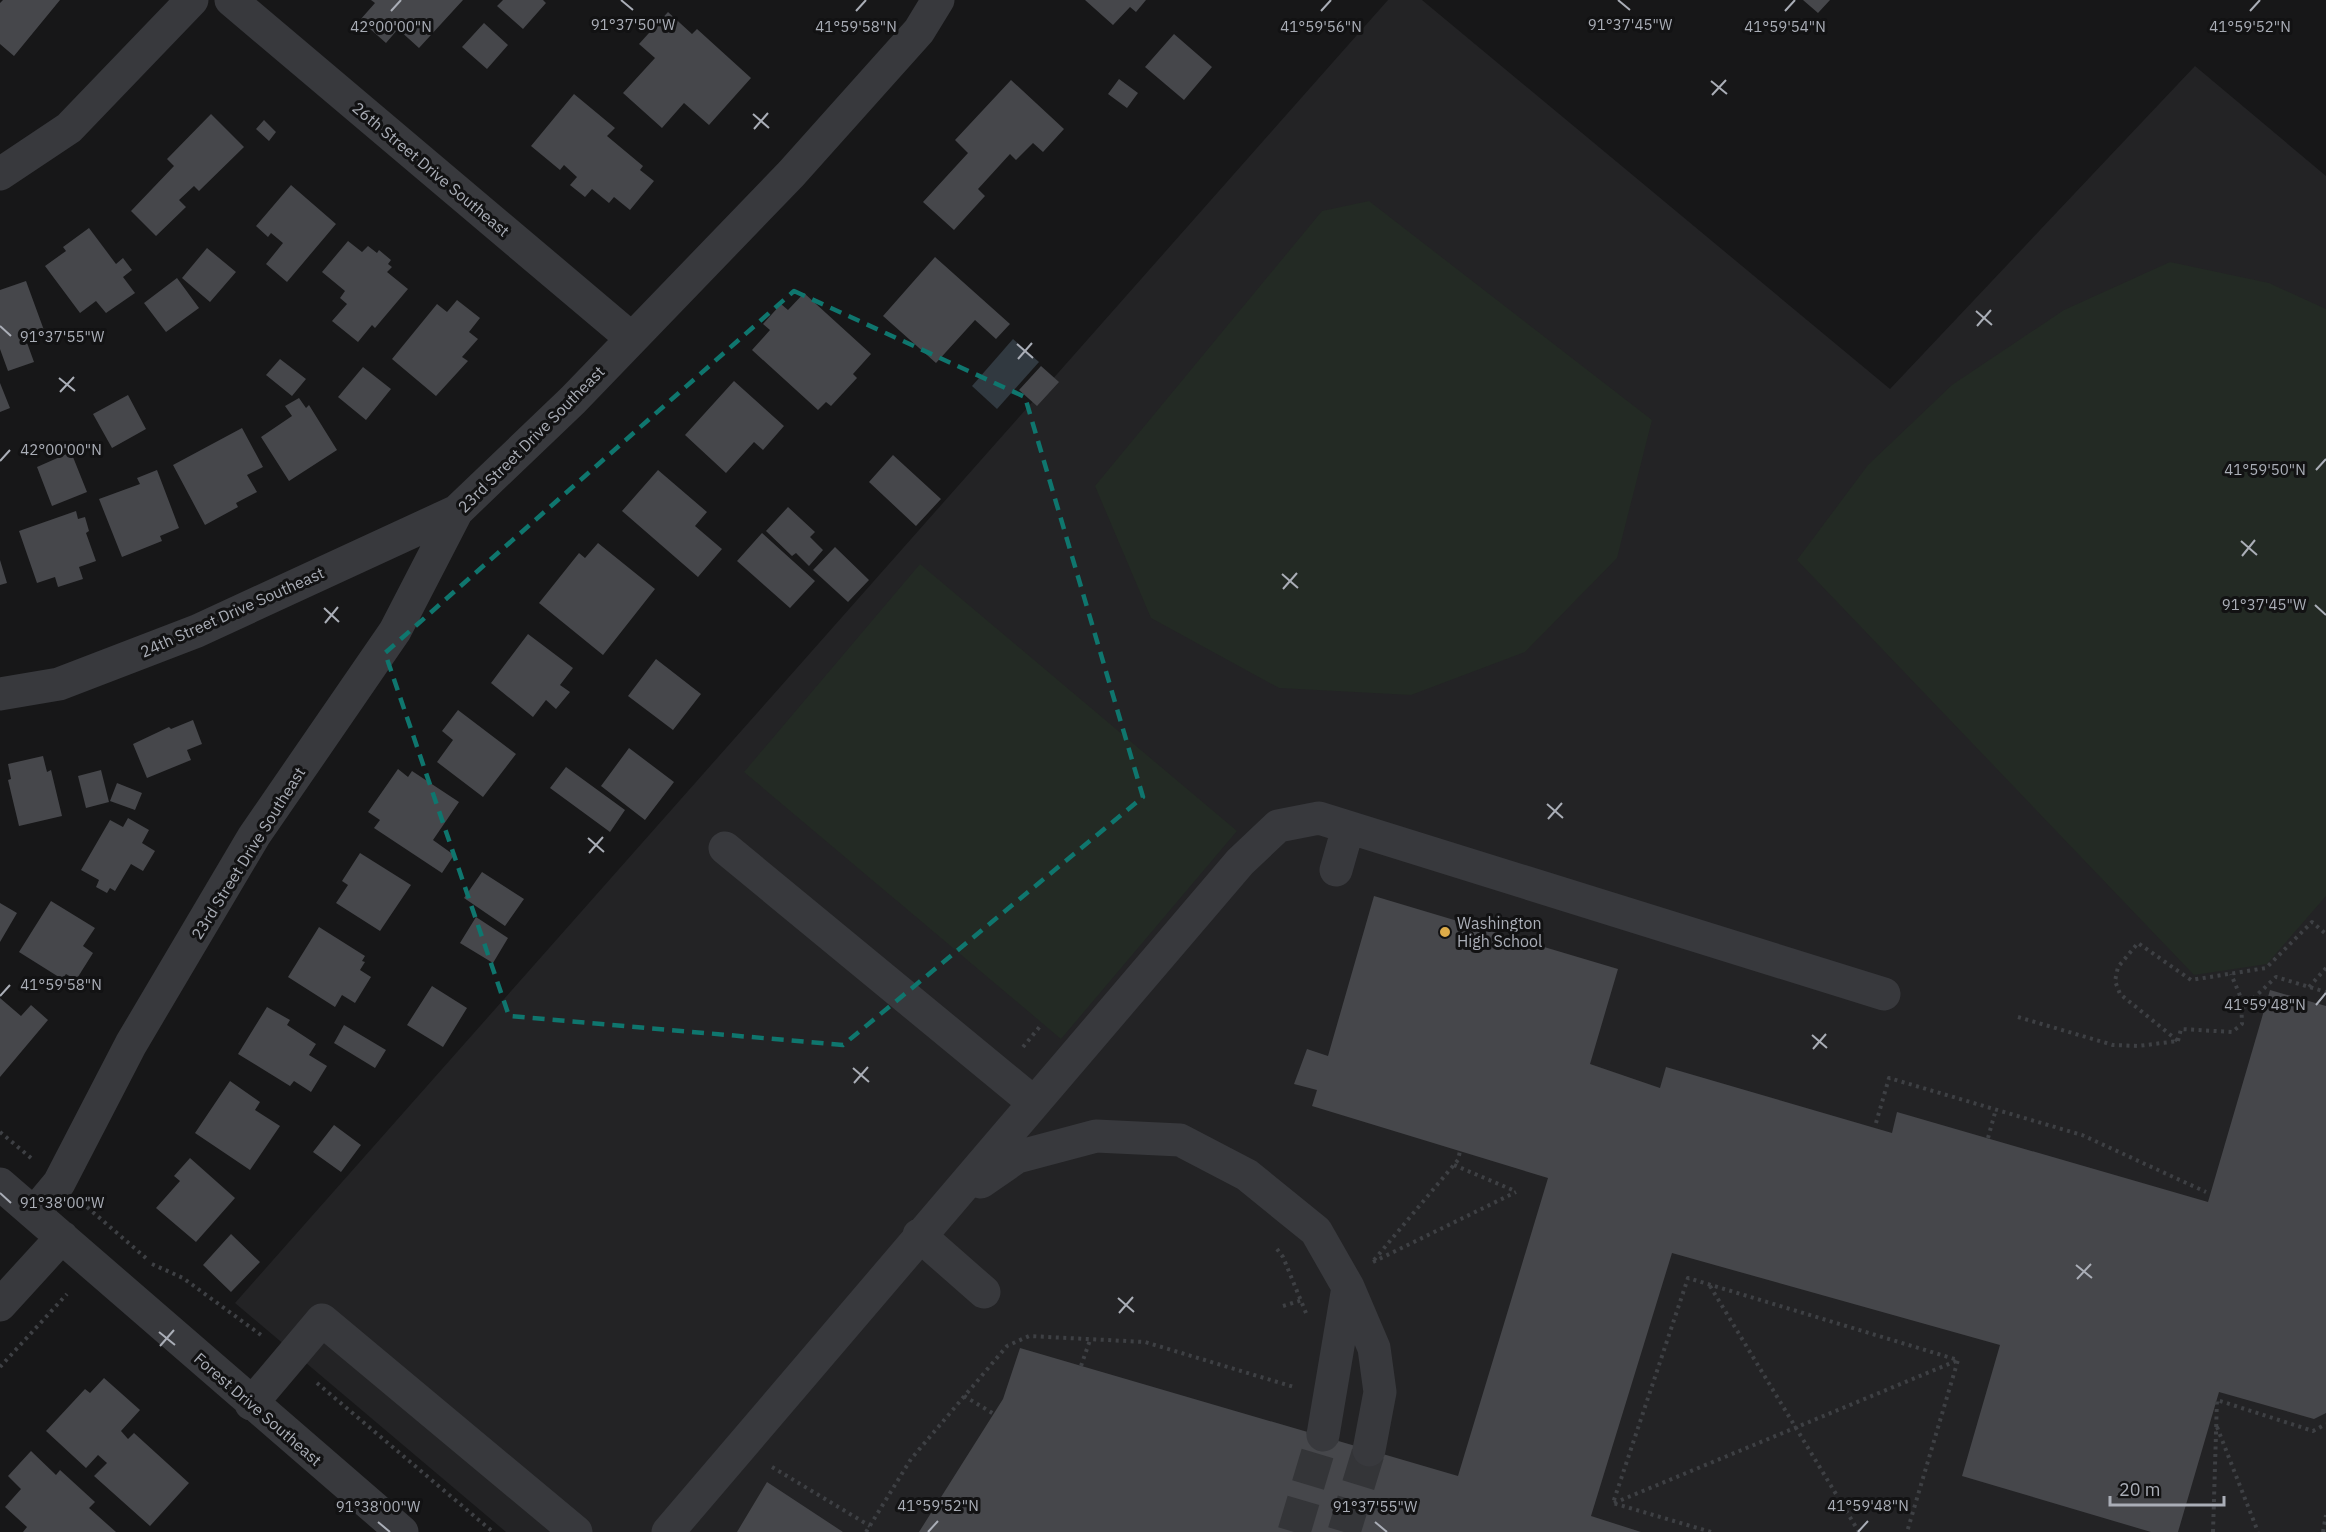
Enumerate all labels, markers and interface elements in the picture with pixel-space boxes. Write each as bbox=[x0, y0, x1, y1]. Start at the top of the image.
text: 91°37'50"W bbox=[591, 15, 676, 34]
text: 91°37'45"W bbox=[1588, 15, 1673, 34]
text: 42°00'00"N bbox=[350, 17, 432, 36]
text: 41°59'58"N bbox=[815, 17, 897, 36]
text: 41°59'56"N bbox=[1280, 17, 1362, 36]
text: 41°59'54"N bbox=[1744, 17, 1826, 36]
text: 41°59'52"N bbox=[2209, 17, 2291, 36]
street label: 26th Street Drive Southeast bbox=[348, 97, 514, 241]
text: 91°37'55"W bbox=[20, 327, 105, 346]
street label: 23rd Street Drive Southeast bbox=[453, 361, 609, 517]
text: 42°00'00"N bbox=[20, 440, 102, 459]
text: 41°59'50"N bbox=[2224, 460, 2306, 479]
street label: 24th Street Drive Southeast bbox=[137, 562, 327, 662]
text: 91°37'45"W bbox=[2222, 595, 2307, 614]
street label: 23rd Street Drive Southeast bbox=[187, 763, 309, 943]
place label: Washington High School bbox=[1457, 913, 1542, 951]
marker: Washington High School bbox=[1438, 925, 1452, 939]
text: 41°59'58"N bbox=[20, 975, 102, 994]
text: 41°59'48"N bbox=[2224, 995, 2306, 1014]
text: 91°38'00"W bbox=[20, 1193, 105, 1212]
street label: Forest Drive Southeast bbox=[190, 1348, 326, 1470]
scale bar bbox=[2110, 1469, 2224, 1507]
text: 20 m bbox=[2119, 1478, 2161, 1501]
text: 41°59'52"N bbox=[897, 1496, 979, 1515]
text: 41°59'48"N bbox=[1827, 1496, 1909, 1515]
text: 91°38'00"W bbox=[336, 1497, 421, 1516]
text: 91°37'55"W bbox=[1333, 1497, 1418, 1516]

